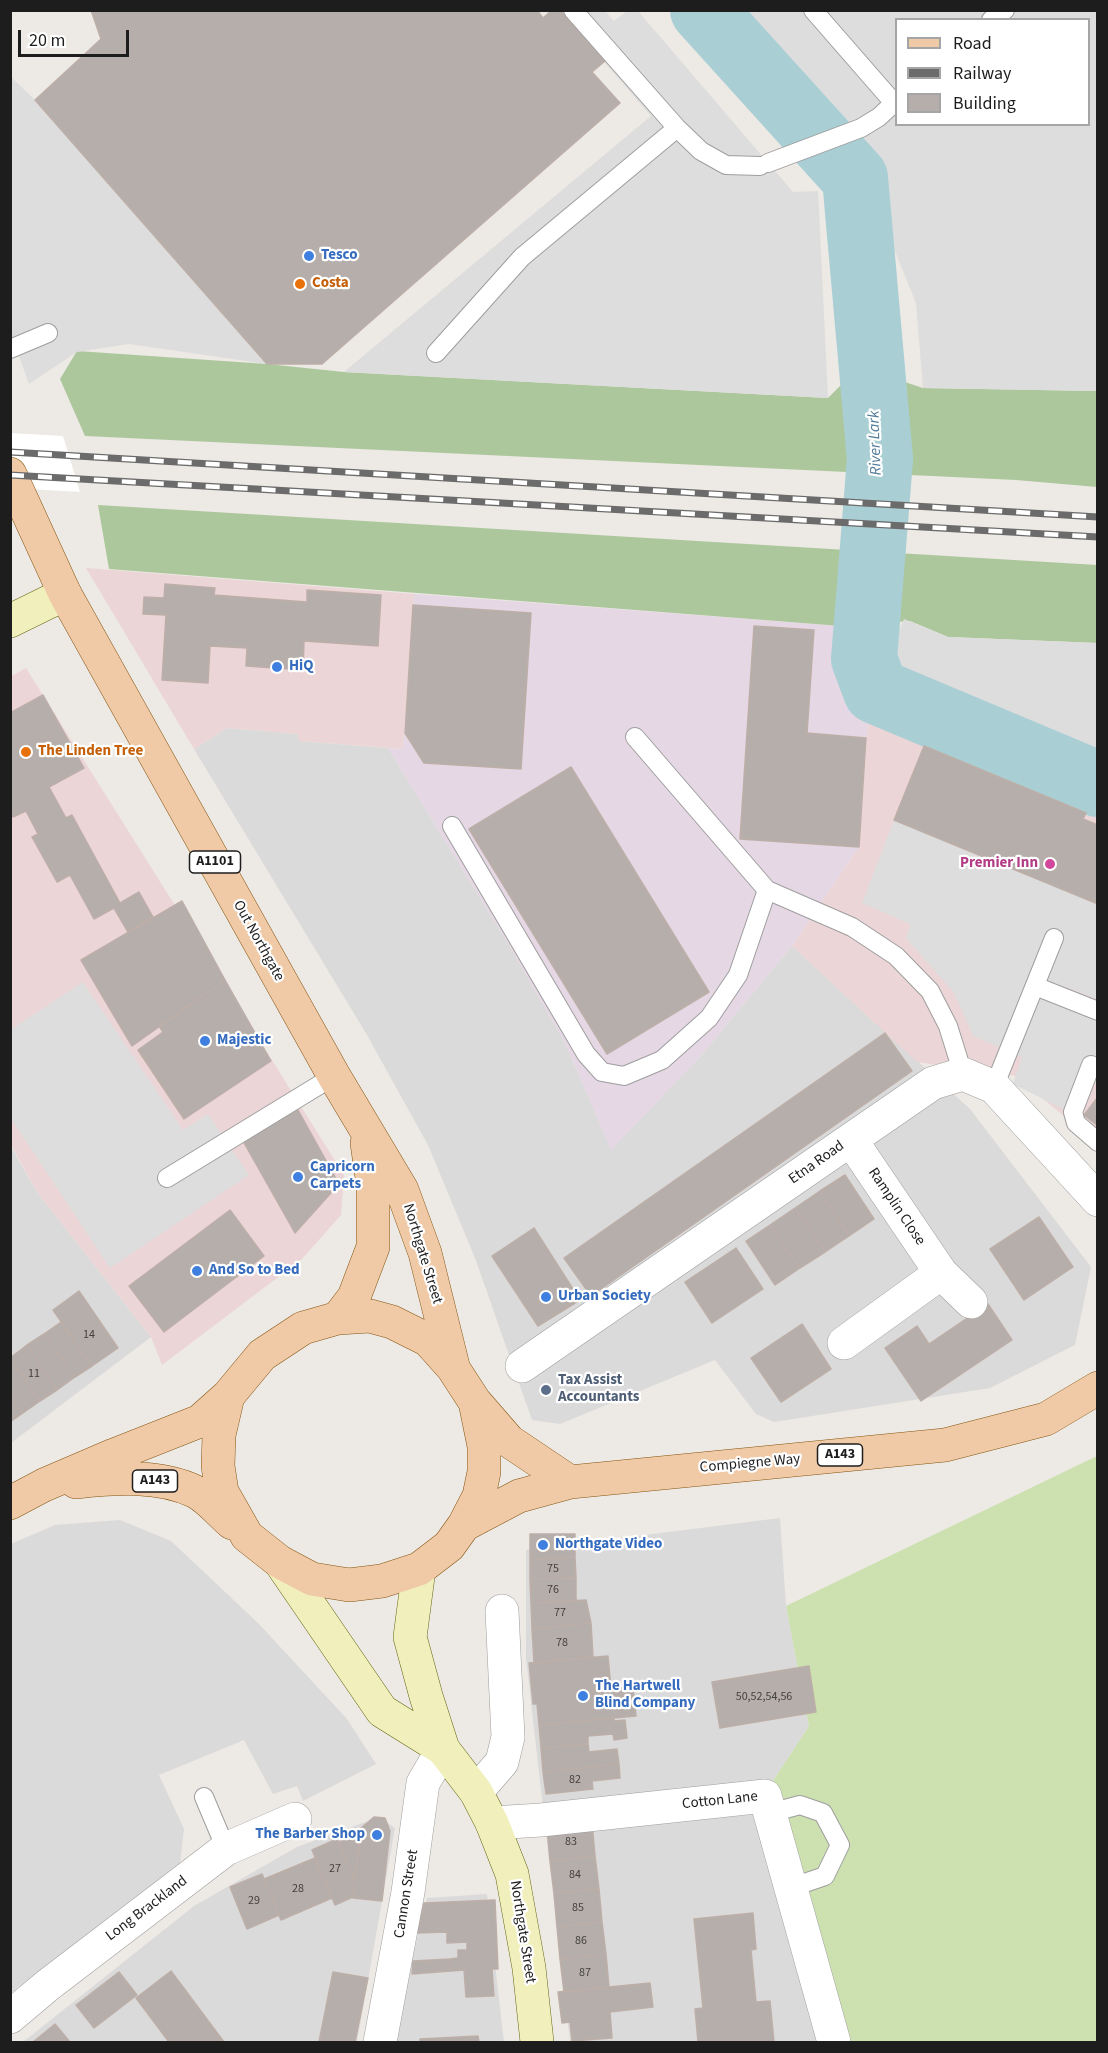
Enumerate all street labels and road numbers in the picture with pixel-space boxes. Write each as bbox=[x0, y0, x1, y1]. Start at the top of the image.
road number: A1101 bbox=[190, 851, 240, 873]
street label: Out Northgate bbox=[228, 898, 288, 984]
street label: Etna Road bbox=[786, 1137, 848, 1189]
street label: Ramplin Close bbox=[863, 1165, 929, 1249]
street label: Northgate Street bbox=[398, 1202, 446, 1306]
road number: A143 bbox=[818, 1444, 862, 1466]
street label: Compiegne Way bbox=[699, 1451, 801, 1477]
road number: A143 bbox=[132, 1470, 178, 1492]
street label: Cotton Lane bbox=[681, 1788, 759, 1814]
street label: Cannon Street bbox=[391, 1848, 423, 1940]
street label: Long Brackland bbox=[103, 1872, 191, 1946]
street label: Northgate Street bbox=[505, 1879, 539, 1985]

